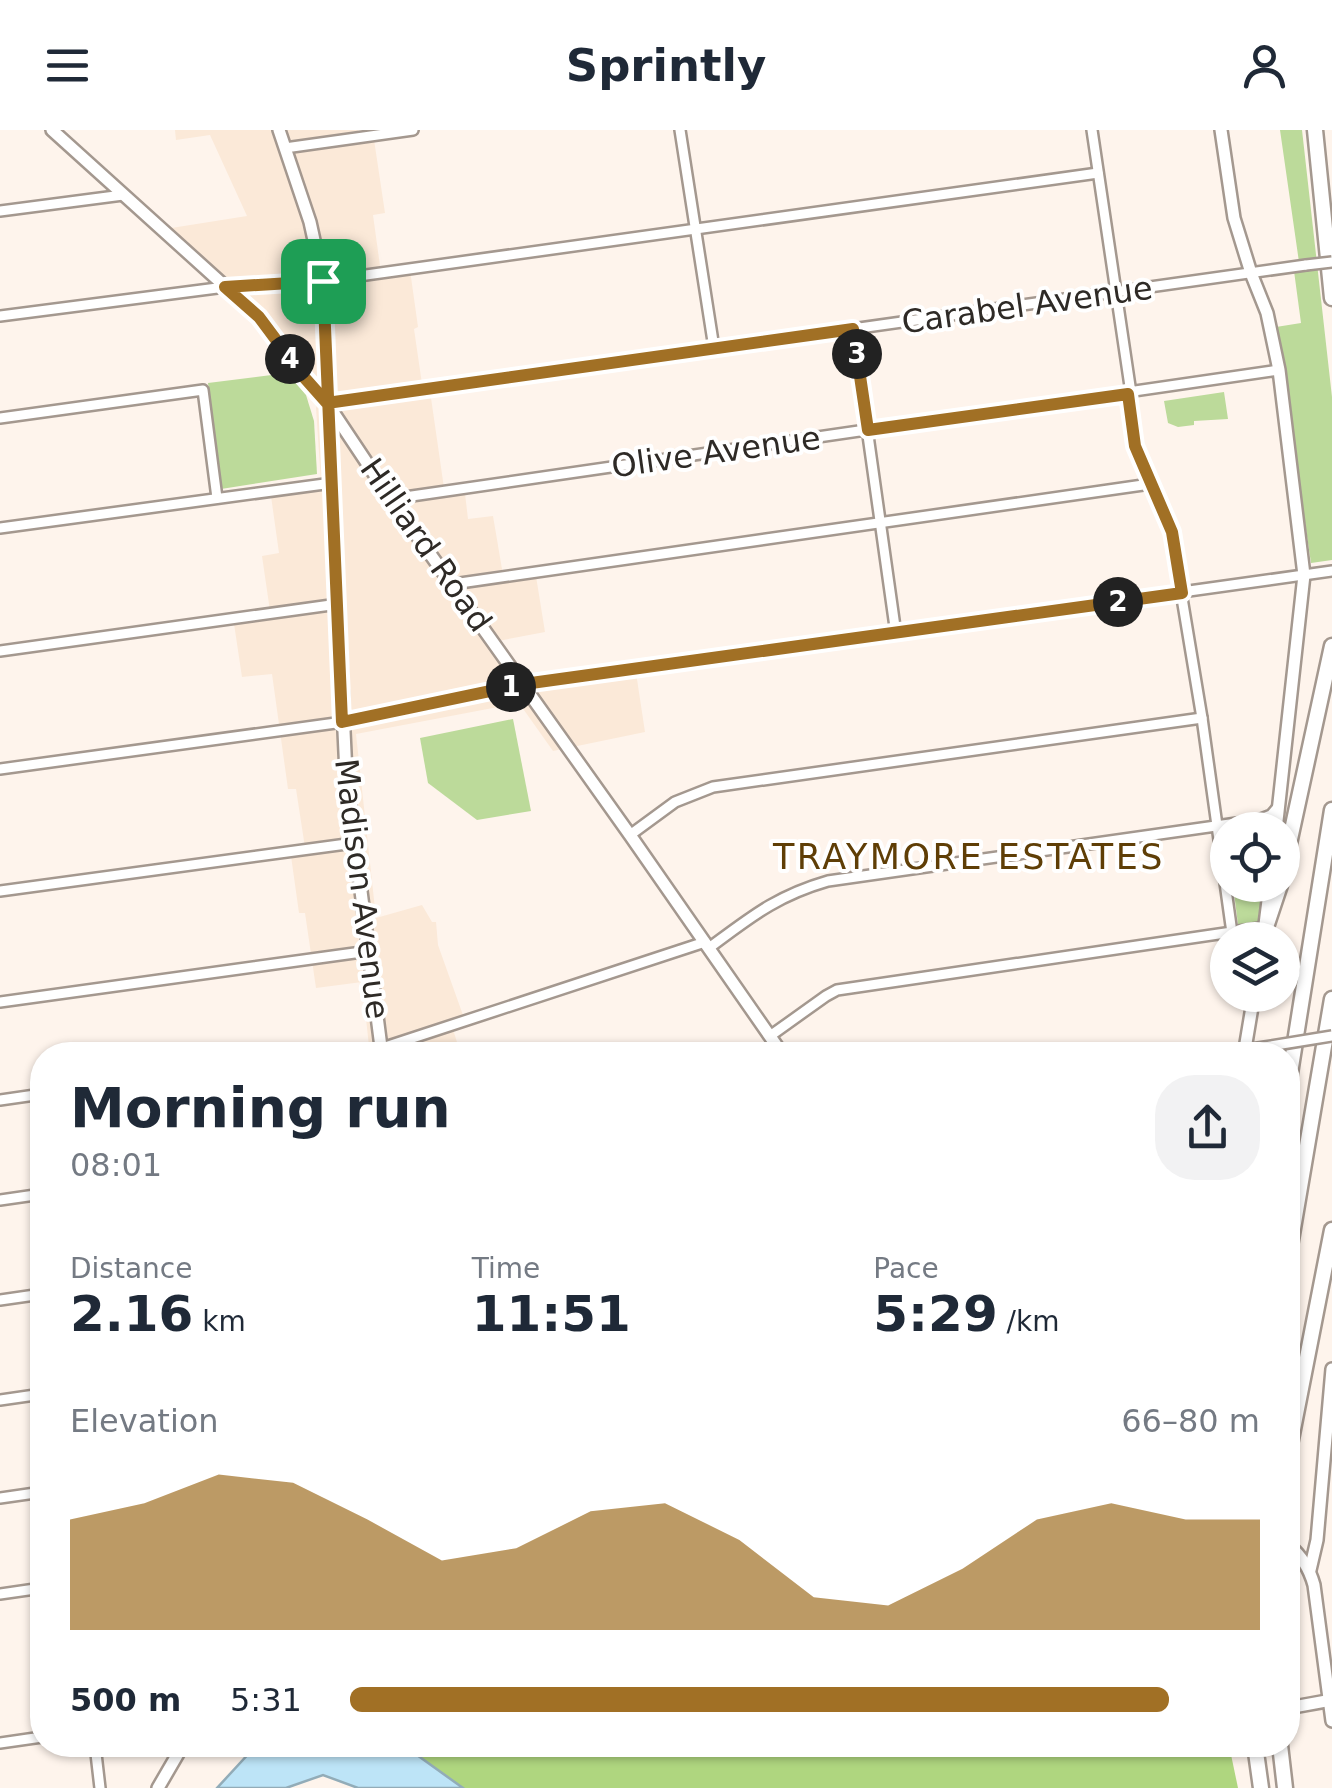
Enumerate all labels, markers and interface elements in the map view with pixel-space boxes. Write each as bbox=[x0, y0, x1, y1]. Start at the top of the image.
icon: menu bbox=[40, 38, 95, 93]
icon: person bbox=[1237, 38, 1292, 93]
text: Sprintly bbox=[566, 39, 766, 92]
pin bbox=[281, 239, 366, 324]
icon: arrive bbox=[296, 254, 351, 309]
street label: Carabel Avenue bbox=[899, 269, 1155, 341]
pin: 3 bbox=[832, 329, 882, 379]
pin: 4 bbox=[265, 334, 315, 384]
text: 3 bbox=[847, 337, 867, 370]
text: 4 bbox=[280, 342, 300, 375]
street label: Olive Avenue bbox=[609, 419, 823, 485]
street label: Hilliard Road bbox=[352, 451, 500, 639]
pin: 2 bbox=[1093, 577, 1143, 627]
text: 2 bbox=[1108, 585, 1128, 618]
pin: 1 bbox=[486, 662, 536, 712]
text: 1 bbox=[501, 670, 521, 703]
street label: Madison Avenue bbox=[327, 757, 397, 1021]
map controls bbox=[1210, 812, 1300, 1012]
button: locate bbox=[1210, 812, 1300, 902]
district label: TRAYMORE ESTATES bbox=[772, 837, 1165, 877]
button: layers bbox=[1210, 922, 1300, 1012]
button: share bbox=[1155, 1075, 1260, 1180]
text: Morning run bbox=[70, 1076, 451, 1140]
text: 08:01 bbox=[70, 1146, 162, 1184]
text: Distance bbox=[70, 1252, 192, 1285]
text: Time bbox=[472, 1252, 540, 1285]
text: Pace bbox=[873, 1252, 939, 1285]
text: 2.16 bbox=[70, 1285, 193, 1343]
text: 11:51 bbox=[472, 1285, 631, 1343]
text: 5:29 bbox=[873, 1285, 998, 1343]
text: km bbox=[193, 1305, 246, 1338]
text: /km bbox=[998, 1305, 1060, 1338]
text: Elevation bbox=[70, 1402, 219, 1440]
text: 66–80 m bbox=[1121, 1402, 1260, 1440]
text: 500 m bbox=[70, 1681, 181, 1719]
text: 5:31 bbox=[230, 1681, 302, 1719]

